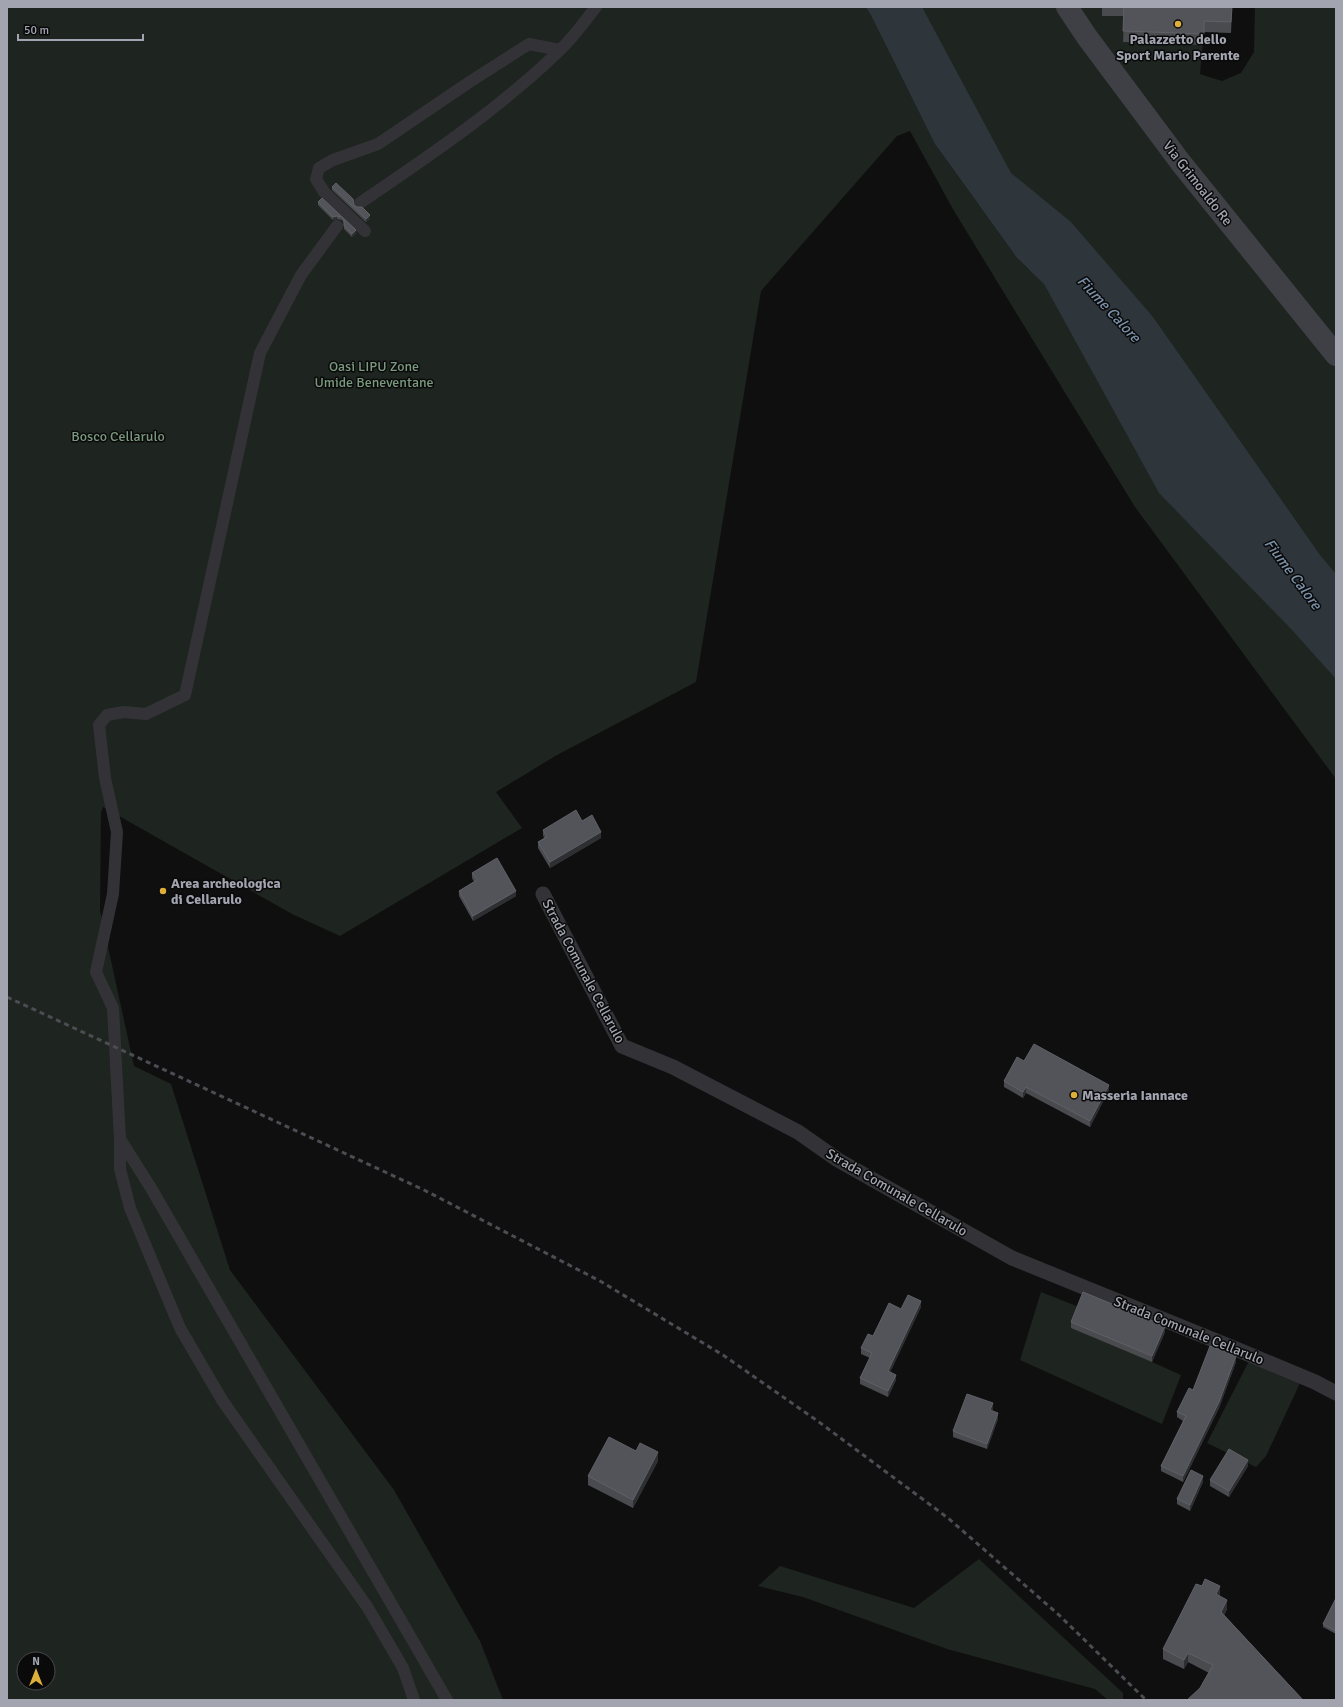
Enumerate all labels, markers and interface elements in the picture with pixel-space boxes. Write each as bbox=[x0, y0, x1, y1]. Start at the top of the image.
scale bar bbox=[18, 16, 143, 42]
marker: Palazzetto dello Sport Mario Parente bbox=[1173, 19, 1183, 29]
text: 50 m bbox=[24, 23, 49, 38]
place label: Palazzetto dello Sport Mario Parente bbox=[1116, 31, 1240, 64]
street label: Via Grimoaldo Re bbox=[1159, 138, 1236, 229]
water label: Fiume Calore bbox=[1074, 272, 1145, 347]
park label: Oasi LIPU Zone Umide Beneventane bbox=[314, 358, 434, 391]
park label: Bosco Cellarulo bbox=[71, 428, 165, 445]
water label: Fiume Calore bbox=[1260, 535, 1326, 614]
place label: Area archeologica di Cellarulo bbox=[171, 875, 281, 908]
marker: Area archeologica di Cellarulo bbox=[158, 886, 168, 896]
street label: Strada Comunale Cellarulo bbox=[538, 897, 629, 1046]
place label: Masseria Iannace bbox=[1082, 1087, 1188, 1104]
marker: Masseria Iannace bbox=[1069, 1090, 1079, 1100]
street label: Strada Comunale Cellarulo bbox=[823, 1145, 970, 1240]
street label: Strada Comunale Cellarulo bbox=[1111, 1293, 1266, 1368]
north arrow bbox=[16, 1651, 56, 1691]
text: N bbox=[32, 1655, 40, 1668]

